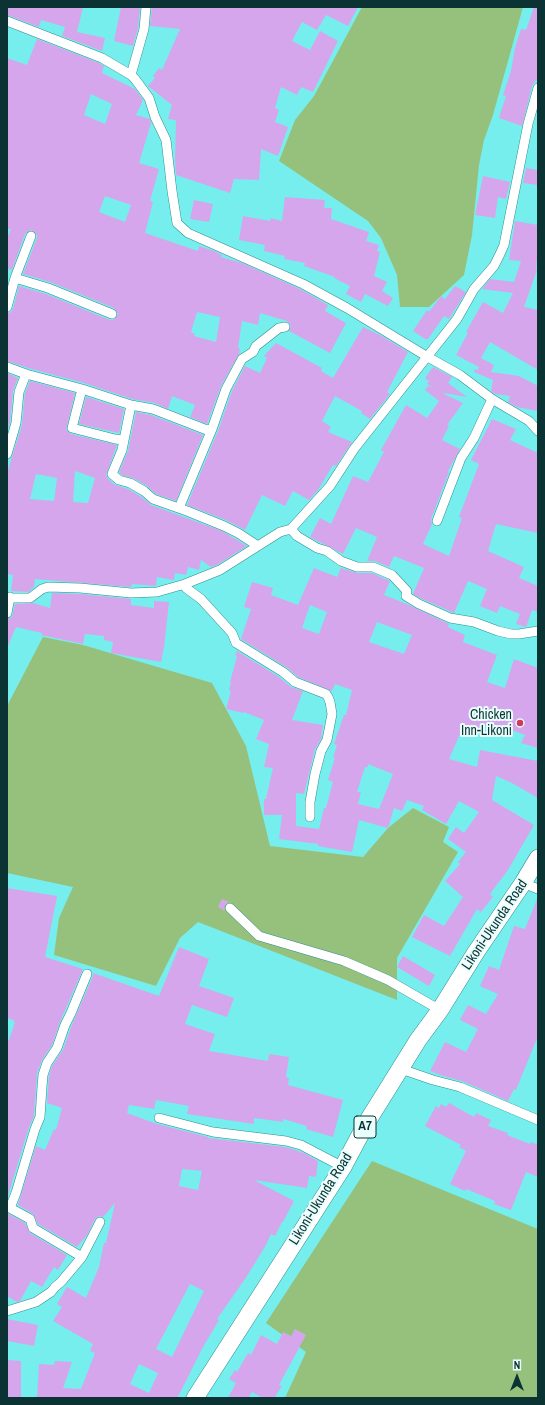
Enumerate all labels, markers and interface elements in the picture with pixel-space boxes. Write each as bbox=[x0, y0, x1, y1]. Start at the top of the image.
place label: Chicken Inn-Likoni bbox=[461, 707, 512, 740]
marker: Chicken Inn-Likoni bbox=[515, 718, 525, 728]
street label: Likoni-Ukunda Road bbox=[459, 877, 531, 973]
road number: A7 bbox=[354, 1116, 376, 1138]
street label: Likoni-Ukunda Road bbox=[286, 1150, 356, 1248]
north arrow bbox=[497, 1357, 537, 1397]
text: N bbox=[514, 1358, 520, 1372]

